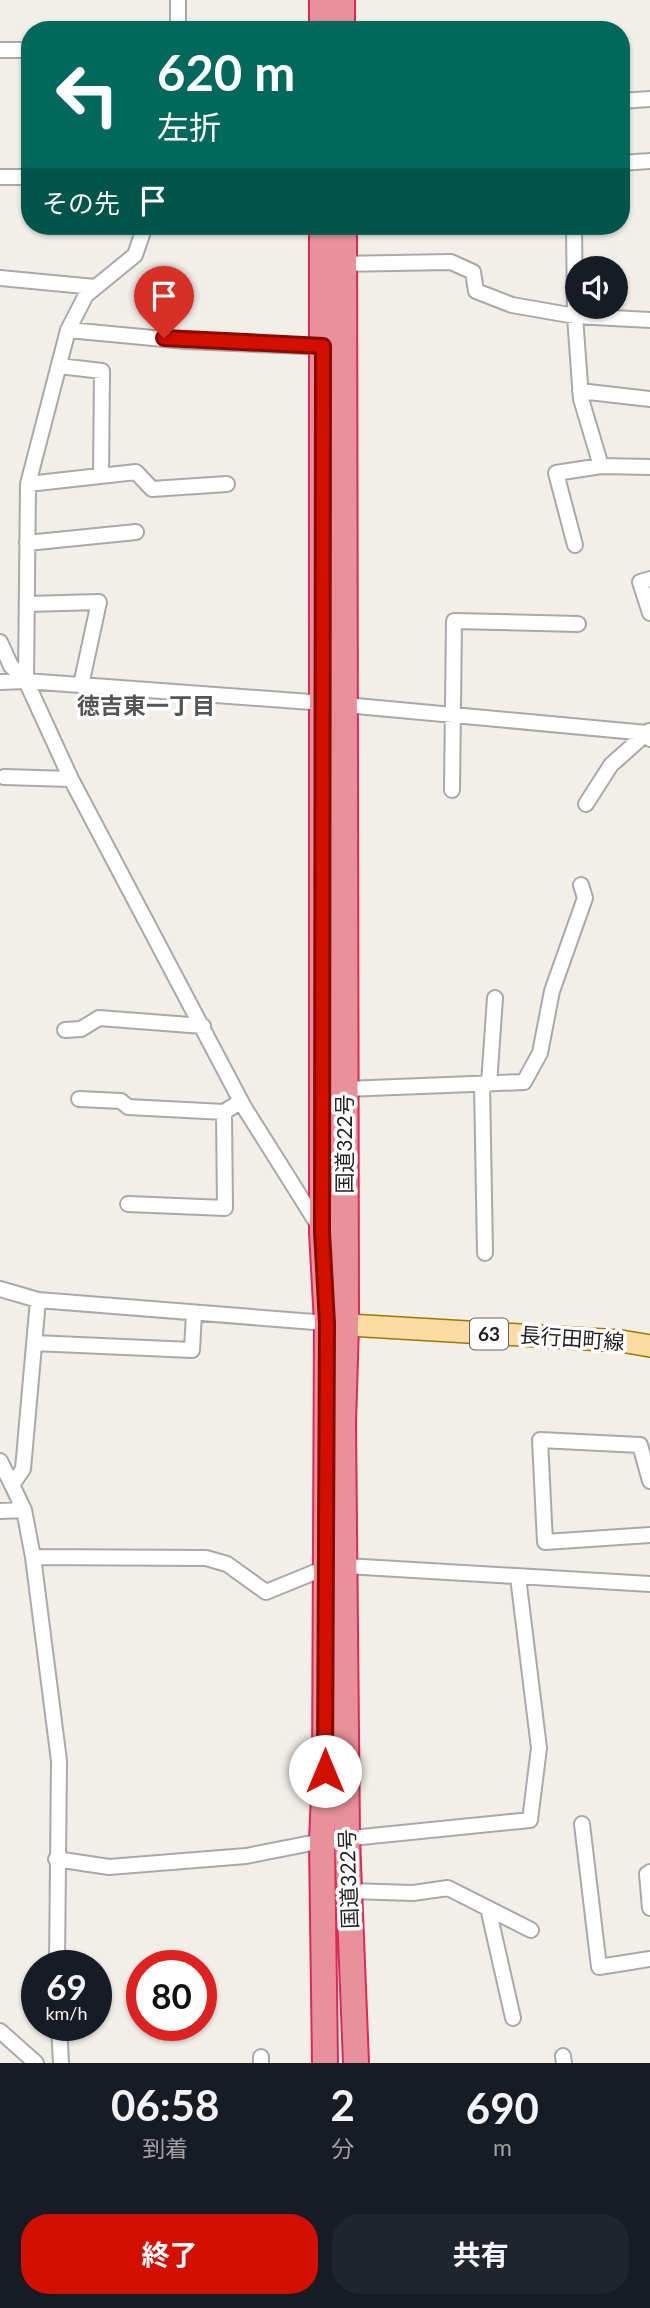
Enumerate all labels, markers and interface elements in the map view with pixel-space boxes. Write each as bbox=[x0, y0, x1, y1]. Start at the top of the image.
text: 620 m bbox=[157, 43, 295, 101]
icon: left bbox=[42, 49, 133, 140]
text: 左折 bbox=[157, 107, 221, 146]
icon: arrive bbox=[134, 182, 172, 220]
text: その先 bbox=[42, 187, 120, 219]
map controls bbox=[565, 256, 628, 319]
button: sound bbox=[565, 256, 628, 319]
pin bbox=[134, 266, 194, 338]
icon: arrive bbox=[145, 277, 183, 315]
district label: 徳吉東一丁目 bbox=[77, 691, 215, 719]
street label: 国道322号 bbox=[331, 1094, 356, 1194]
road number: 63 bbox=[470, 1318, 508, 1350]
street label: 長行田町線 bbox=[519, 1321, 625, 1354]
position arrow bbox=[288, 1734, 362, 1808]
street label: 国道322号 bbox=[333, 1829, 362, 1929]
speed limit sign: 80 bbox=[126, 1950, 217, 2041]
text: 69 bbox=[46, 1965, 87, 2007]
text: km/h bbox=[45, 2002, 88, 2024]
text: 06:58 bbox=[111, 2080, 219, 2130]
text: 2 bbox=[330, 2080, 355, 2130]
text: 690 bbox=[466, 2083, 539, 2133]
text: m bbox=[493, 2133, 512, 2161]
text: 到着 bbox=[142, 2134, 188, 2162]
text: 分 bbox=[331, 2134, 354, 2162]
button: 終了 bbox=[21, 2214, 318, 2294]
button: 共有 bbox=[332, 2214, 629, 2294]

